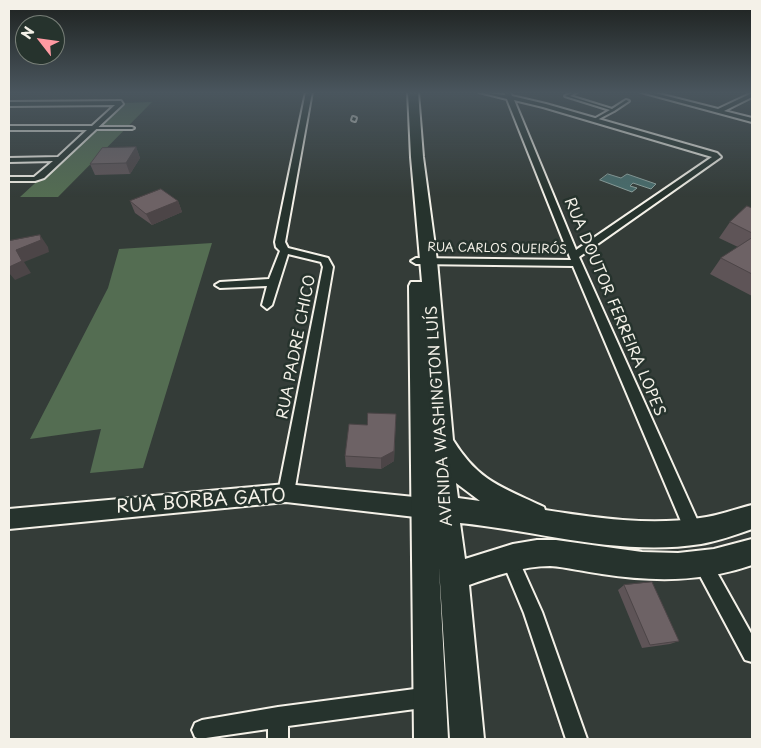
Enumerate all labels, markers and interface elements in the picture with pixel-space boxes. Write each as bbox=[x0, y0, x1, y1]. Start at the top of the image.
north arrow bbox=[15, 15, 65, 65]
text: N bbox=[16, 23, 39, 43]
street label: RUA DOUTOR FERREIRA LOPES bbox=[560, 195, 668, 419]
street label: RUA CARLOS QUEIRÓS bbox=[427, 241, 567, 257]
street label: RUA PADRE CHICO bbox=[274, 273, 320, 421]
street label: AVENIDA WASHINGTON LUÍS bbox=[423, 305, 457, 527]
street label: RUA BORBA GATO bbox=[115, 485, 287, 519]

